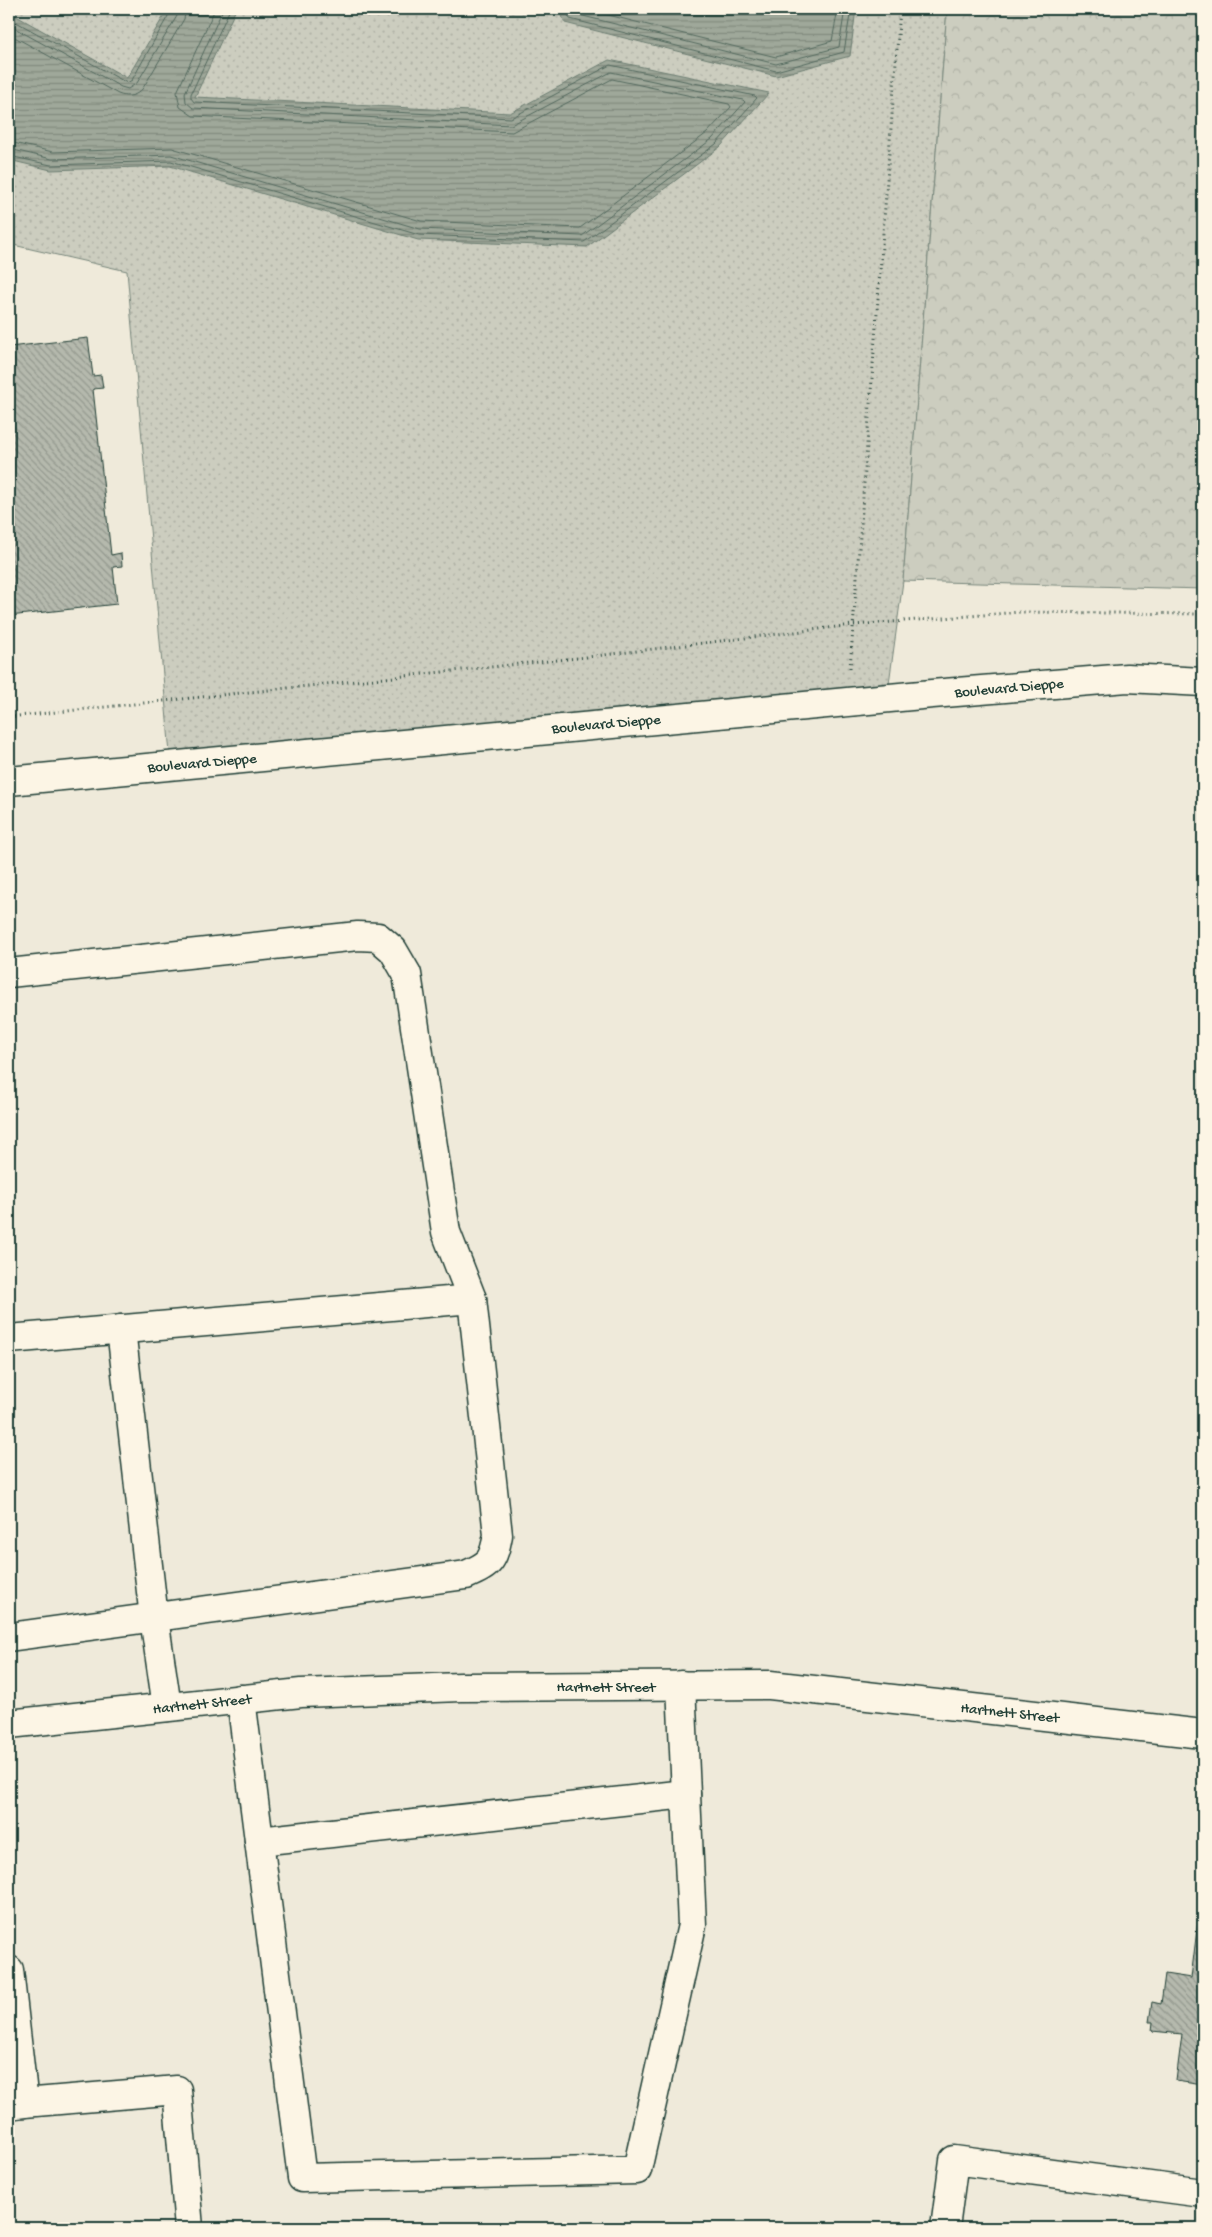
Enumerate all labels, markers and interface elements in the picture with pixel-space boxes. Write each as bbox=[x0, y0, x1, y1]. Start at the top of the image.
street label: Boulevard Dieppe bbox=[953, 675, 1065, 703]
street label: Boulevard Dieppe bbox=[550, 711, 662, 739]
street label: Boulevard Dieppe bbox=[146, 750, 258, 778]
street label: Hartnett Street bbox=[557, 1679, 657, 1697]
street label: Hartnett Street bbox=[152, 1691, 254, 1719]
street label: Hartnett Street bbox=[960, 1700, 1062, 1728]

